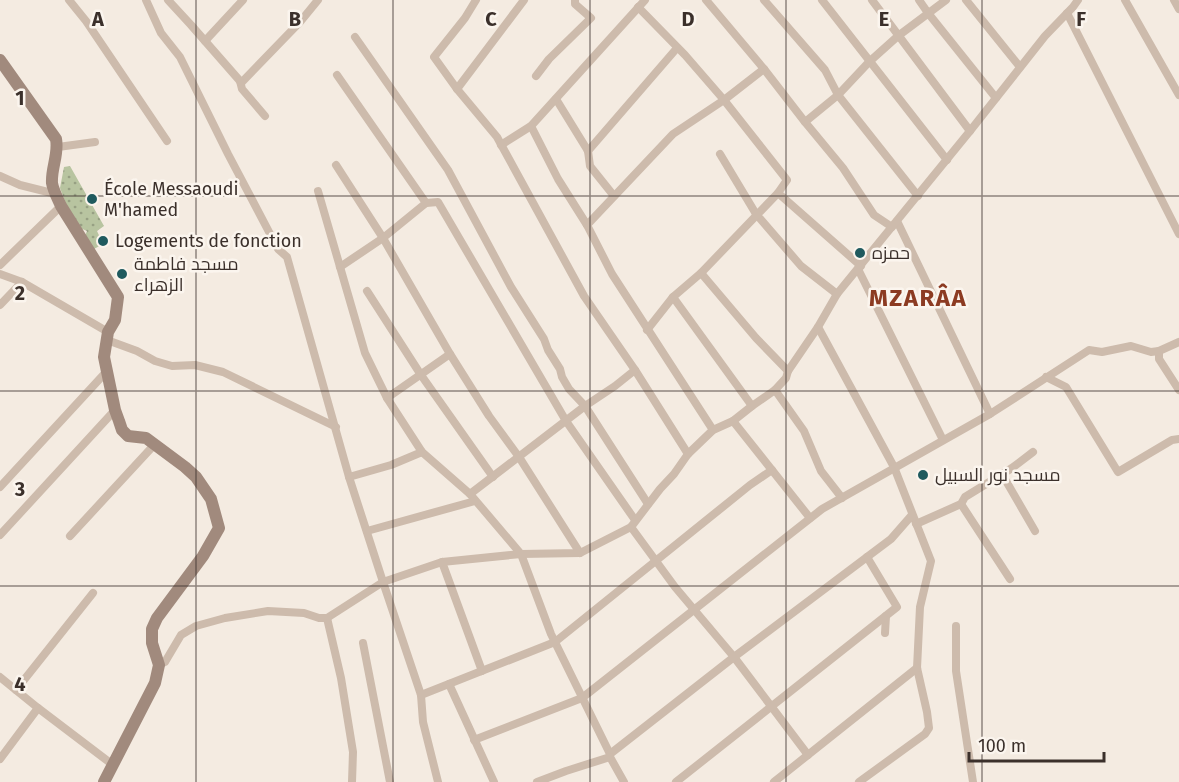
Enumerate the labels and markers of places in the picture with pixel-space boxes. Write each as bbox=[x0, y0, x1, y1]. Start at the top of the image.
place label: École Messaoudi M'hamed bbox=[104, 177, 239, 221]
marker: École Messaoudi M'hamed bbox=[85, 192, 99, 206]
place label: Logements de fonction bbox=[115, 230, 302, 252]
marker: Logements de fonction bbox=[96, 234, 110, 248]
place label: حمزه bbox=[872, 242, 910, 264]
marker: حمزه bbox=[853, 246, 867, 260]
place label: مسجد فاطمة الزهراء bbox=[134, 253, 238, 296]
marker: مسجد فاطمة الزهراء bbox=[115, 267, 129, 281]
place label: مسجد نور السبيل bbox=[935, 464, 1060, 486]
marker: مسجد نور السبيل bbox=[916, 468, 930, 482]

